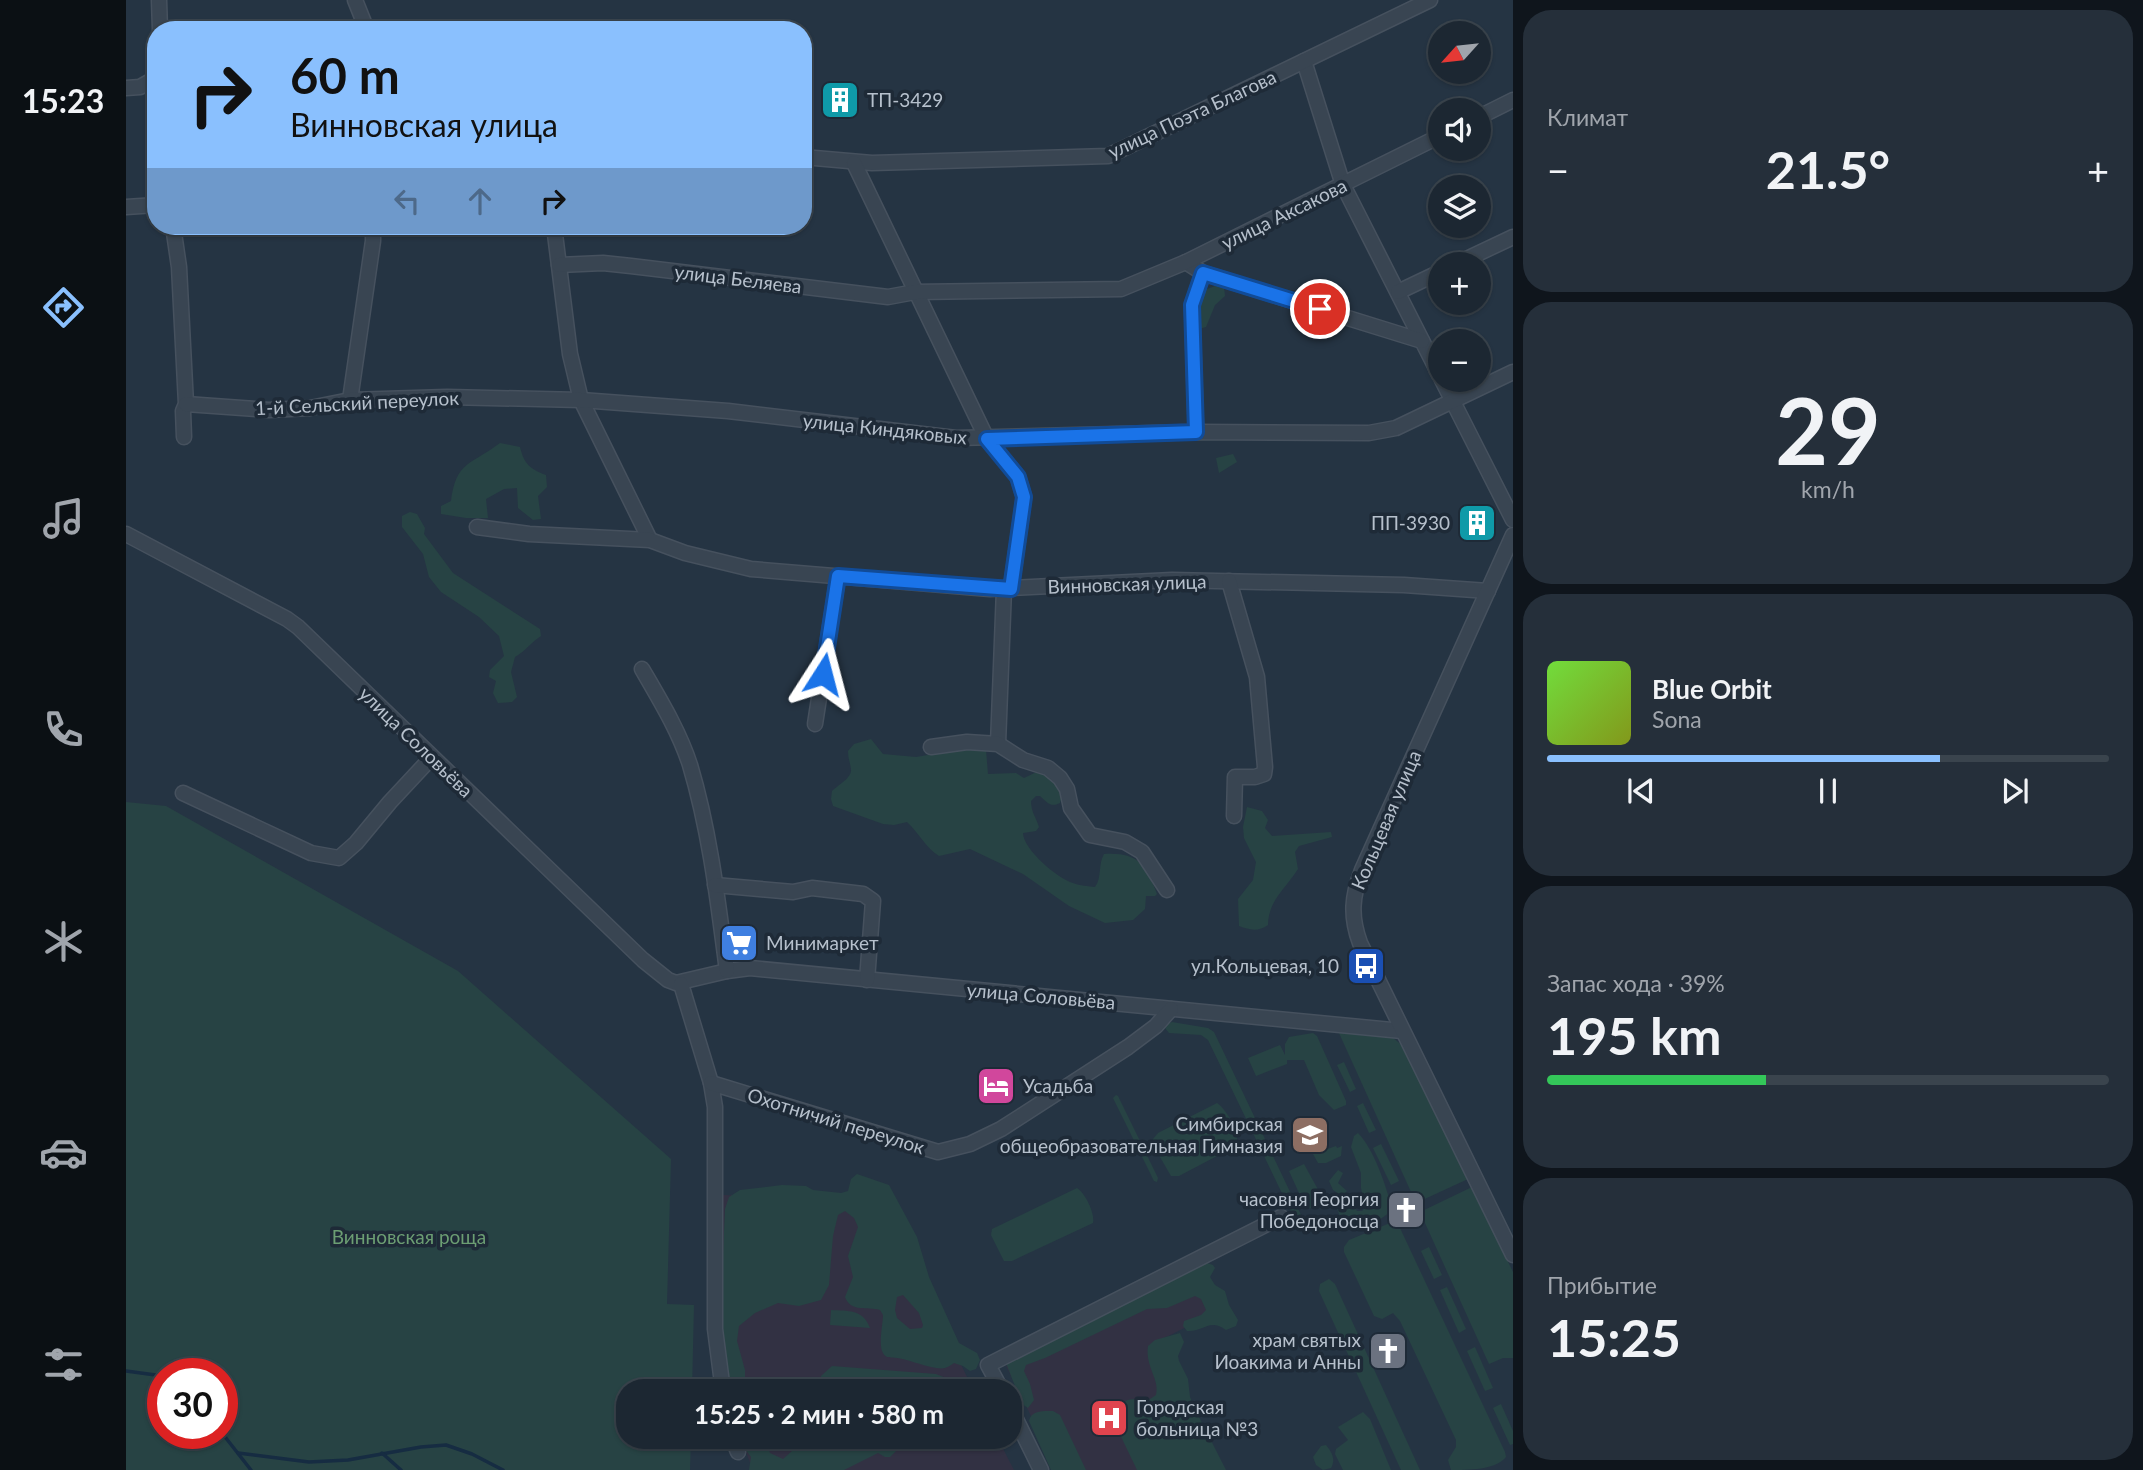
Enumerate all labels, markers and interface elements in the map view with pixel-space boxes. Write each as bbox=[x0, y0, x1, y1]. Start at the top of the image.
north arrow bbox=[1428, 21, 1491, 84]
map controls bbox=[1428, 21, 1491, 392]
text: 60 m bbox=[290, 46, 400, 104]
icon: right bbox=[175, 49, 266, 140]
street label: улица Поэта Благова bbox=[1104, 64, 1279, 163]
building icon: ТП-3429 bbox=[819, 79, 861, 121]
text: 15:23 bbox=[22, 81, 104, 120]
place label: ТП-3429 bbox=[867, 88, 943, 111]
button: sound bbox=[1428, 98, 1491, 161]
text: Климат bbox=[1547, 103, 1628, 131]
text: Винновская улица bbox=[290, 105, 558, 144]
text: 21.5° bbox=[1766, 138, 1890, 200]
text: − bbox=[1547, 147, 1569, 193]
text: + bbox=[2087, 147, 2109, 193]
street label: улица Аксакова bbox=[1217, 173, 1350, 254]
button: layers bbox=[1428, 175, 1491, 238]
icon: left bbox=[388, 182, 426, 220]
icon: ahead bbox=[461, 182, 499, 220]
icon: right bbox=[534, 182, 572, 220]
button: + bbox=[1428, 252, 1491, 315]
street label: улица Беляева bbox=[673, 259, 803, 298]
pin bbox=[1290, 279, 1350, 339]
icon: directions bbox=[39, 283, 88, 332]
icon: arrive bbox=[1301, 290, 1339, 328]
button: − bbox=[1428, 329, 1491, 392]
text: 29 bbox=[1775, 375, 1881, 484]
street label: 1-й Сельский переулок bbox=[254, 386, 460, 419]
street label: улица Киндяковых bbox=[802, 408, 969, 449]
text: km/h bbox=[1801, 475, 1855, 503]
icon: music bbox=[39, 494, 88, 543]
building icon: ПП-3930 bbox=[1456, 502, 1498, 544]
place label: ПП-3930 bbox=[1371, 511, 1450, 534]
street label: Винновская улица bbox=[1047, 569, 1207, 598]
position arrow bbox=[786, 637, 860, 711]
text: Blue Orbit bbox=[1652, 673, 1772, 705]
street label: улица Соловьёва bbox=[355, 682, 478, 802]
icon: phone bbox=[39, 705, 88, 754]
text: Sona bbox=[1652, 705, 1702, 733]
street label: Кольцевая улица bbox=[1346, 747, 1425, 893]
icon: previous bbox=[1622, 772, 1660, 810]
icon: pause bbox=[1809, 772, 1847, 810]
icon: next bbox=[1996, 772, 2034, 810]
icon: climate bbox=[39, 917, 88, 966]
supermarket icon: Минимаркет bbox=[718, 922, 760, 964]
place label: Минимаркет bbox=[766, 931, 879, 954]
bus stop icon: ул.Кольцевая, 10 bbox=[1345, 945, 1387, 987]
place label: ул.Кольцевая, 10 bbox=[1191, 954, 1339, 977]
text: Запас хода · 39% bbox=[1547, 969, 1725, 997]
street label: улица Соловьёва bbox=[966, 978, 1116, 1013]
text: 195 km bbox=[1547, 1004, 1721, 1066]
hotel icon: Усадьба bbox=[975, 1065, 1017, 1107]
place label: Усадьба bbox=[1023, 1074, 1093, 1097]
street label: Охотничий переулок bbox=[745, 1083, 928, 1158]
place label: Симбирская общеобразовательная Гимназия bbox=[1000, 1112, 1283, 1157]
school or university icon: Симбирская общеобразовательная Гимназия bbox=[1289, 1114, 1331, 1156]
icon: car bbox=[39, 1128, 88, 1177]
place label: часовня Георгия Победоносца bbox=[1239, 1187, 1379, 1232]
church icon: часовня Георгия Победоносца bbox=[1385, 1189, 1427, 1231]
park label: Винновская роща bbox=[332, 1225, 486, 1248]
text: Прибытие bbox=[1547, 1271, 1657, 1299]
text: 15:25 bbox=[1547, 1306, 1681, 1368]
place label: храм святых Иоакима и Анны bbox=[1214, 1328, 1362, 1373]
church icon: храм святых Иоакима и Анны bbox=[1367, 1330, 1409, 1372]
icon: filters bbox=[39, 1340, 88, 1389]
speed limit sign: 30 bbox=[147, 1358, 238, 1449]
place label: Городская больница №3 bbox=[1136, 1395, 1258, 1440]
hospital icon: Городская больница №3 bbox=[1088, 1397, 1130, 1439]
text: 15:25 · 2 мин · 580 m bbox=[694, 1398, 944, 1430]

